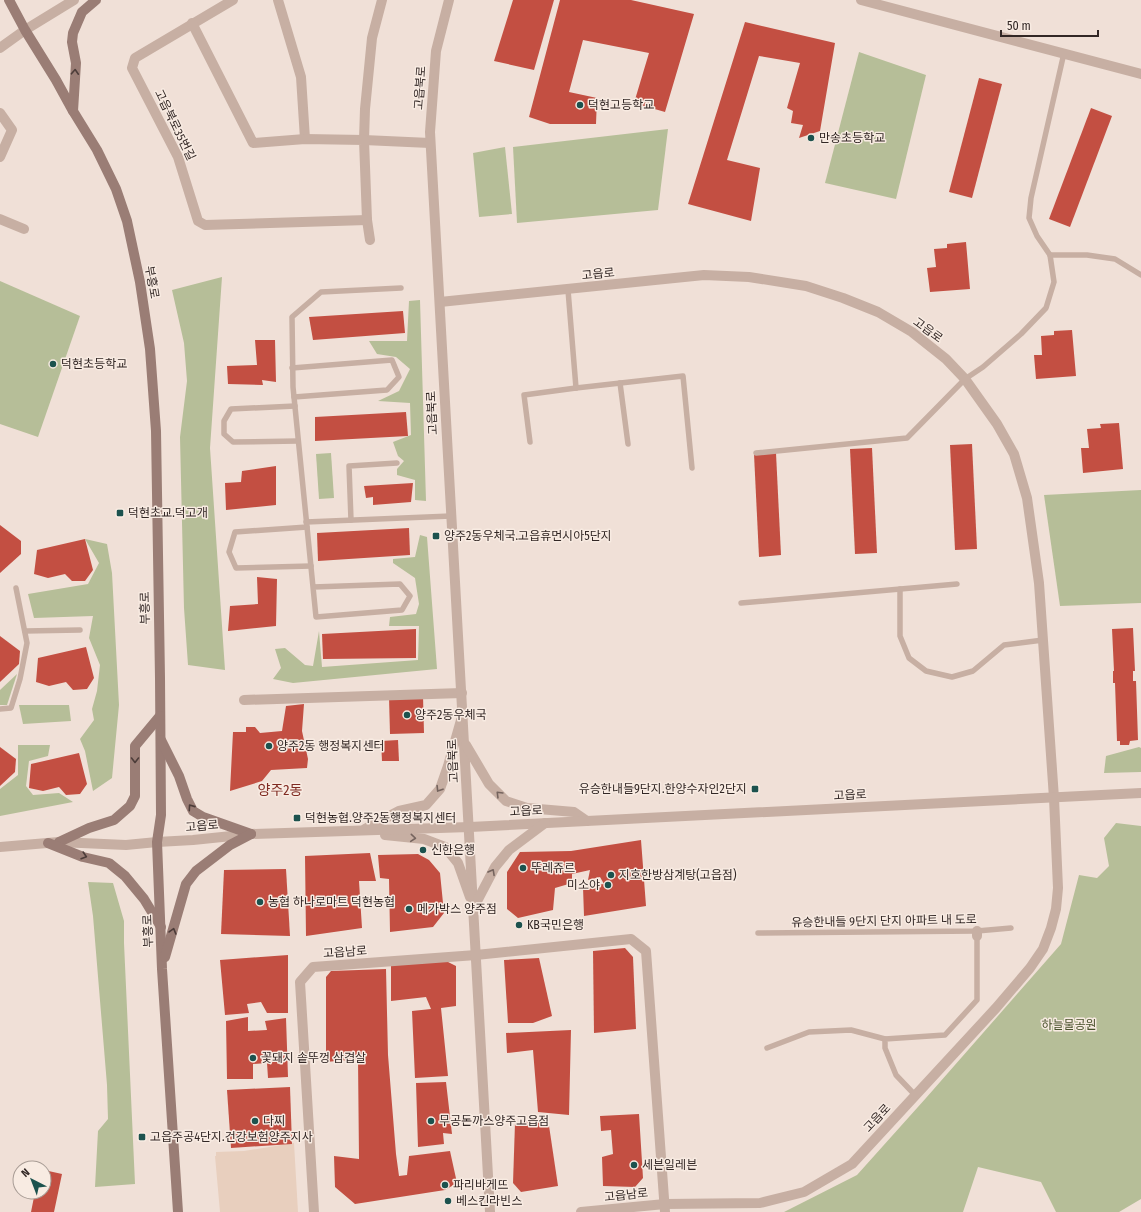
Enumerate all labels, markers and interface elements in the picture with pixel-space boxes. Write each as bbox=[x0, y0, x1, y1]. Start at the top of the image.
scale bar bbox=[1001, 12, 1098, 38]
text: 50 m bbox=[1007, 19, 1031, 33]
street label: 고읍북로 bbox=[411, 65, 429, 111]
one-way arrow bbox=[71, 69, 80, 75]
street label: 고읍북로35번길 bbox=[152, 87, 198, 163]
place label: 덕현고등학교 bbox=[588, 98, 654, 112]
marker: 덕현고등학교 bbox=[575, 100, 585, 110]
place label: 만송초등학교 bbox=[819, 131, 885, 145]
marker: 만송초등학교 bbox=[806, 133, 816, 143]
street label: 부흥로 bbox=[142, 264, 162, 300]
street label: 고읍로 bbox=[581, 265, 615, 283]
street label: 고읍로 bbox=[910, 315, 946, 345]
place label: 덕현초등학교 bbox=[61, 357, 127, 371]
marker: 덕현초등학교 bbox=[48, 359, 58, 369]
street label: 고읍북로 bbox=[424, 391, 440, 435]
place label: 덕현초교.덕고개 bbox=[128, 506, 208, 520]
marker: 덕현초교.덕고개 bbox=[115, 508, 125, 518]
place label: 양주2동우체국.고읍휴먼시아5단지 bbox=[444, 529, 612, 543]
marker: 양주2동우체국.고읍휴먼시아5단지 bbox=[431, 531, 441, 541]
street label: 부흥로 bbox=[138, 591, 152, 625]
place label: 양주2동우체국 bbox=[415, 708, 487, 722]
marker: 양주2동우체국 bbox=[402, 710, 412, 720]
place label: 양주2동 행정복지센터 bbox=[277, 739, 384, 753]
street label: 고읍북로 bbox=[445, 739, 461, 783]
marker: 양주2동 행정복지센터 bbox=[264, 741, 274, 751]
one-way arrow bbox=[131, 757, 139, 763]
district label: 양주2동 bbox=[258, 782, 303, 799]
place label: 유승한내들9단지.한양수자인2단지 bbox=[579, 782, 747, 796]
marker: 유승한내들9단지.한양수자인2단지 bbox=[750, 784, 760, 794]
one-way arrow bbox=[436, 785, 443, 792]
street label: 고읍로 bbox=[833, 787, 867, 803]
one-way arrow bbox=[496, 791, 504, 799]
street label: 고읍로 bbox=[509, 803, 543, 819]
one-way arrow bbox=[189, 804, 196, 811]
place label: 덕현농협.양주2동행정복지센터 bbox=[305, 811, 456, 825]
marker: 덕현농협.양주2동행정복지센터 bbox=[292, 813, 302, 823]
street label: 고읍로 bbox=[185, 818, 219, 834]
one-way arrow bbox=[410, 833, 416, 842]
place label: 신한은행 bbox=[431, 843, 475, 857]
marker: 신한은행 bbox=[418, 845, 428, 855]
one-way arrow bbox=[80, 852, 87, 860]
place label: 뚜레쥬르 bbox=[531, 861, 575, 875]
marker: 뚜레쥬르 bbox=[518, 863, 528, 873]
place label: 지호한방삼계탕(고읍점) bbox=[619, 868, 737, 882]
one-way arrow bbox=[488, 869, 495, 876]
marker: 지호한방삼계탕(고읍점) bbox=[606, 870, 616, 880]
place label: 미소야 bbox=[567, 878, 600, 892]
marker: 미소야 bbox=[603, 880, 613, 890]
place label: 농협 하나로마트 덕현농협 bbox=[268, 895, 395, 909]
marker: 농협 하나로마트 덕현농협 bbox=[255, 897, 265, 907]
place label: 메가박스 양주점 bbox=[417, 902, 497, 916]
marker: 메가박스 양주점 bbox=[404, 904, 414, 914]
street label: 유승한내들 9단지 단지 아파트 내 도로 bbox=[791, 912, 977, 930]
street label: 부흥로 bbox=[140, 914, 156, 948]
place label: KB국민은행 bbox=[527, 918, 584, 932]
marker: KB국민은행 bbox=[514, 920, 524, 930]
one-way arrow bbox=[168, 928, 177, 935]
street label: 고읍남로 bbox=[322, 943, 368, 961]
park label: 하늘물공원 bbox=[1041, 1018, 1097, 1032]
place label: 꽃돼지 솥뚜껑 삼겹살 bbox=[261, 1051, 366, 1065]
marker: 꽃돼지 솥뚜껑 삼겹살 bbox=[248, 1053, 258, 1063]
street label: 고읍로 bbox=[861, 1101, 893, 1135]
place label: 다찌 bbox=[263, 1114, 285, 1128]
place label: 무공돈까스양주고읍점 bbox=[439, 1114, 549, 1128]
marker: 다찌 bbox=[250, 1116, 260, 1126]
marker: 무공돈까스양주고읍점 bbox=[426, 1116, 436, 1126]
place label: 고읍주공4단지.건강보험양주지사 bbox=[150, 1130, 313, 1144]
marker: 고읍주공4단지.건강보험양주지사 bbox=[137, 1132, 147, 1142]
place label: 세븐일레븐 bbox=[642, 1158, 697, 1172]
north arrow bbox=[12, 1160, 52, 1200]
marker: 세븐일레븐 bbox=[629, 1160, 639, 1170]
text: N bbox=[19, 1166, 32, 1180]
place label: 파리바게뜨 bbox=[453, 1178, 508, 1192]
marker: 파리바게뜨 bbox=[440, 1180, 450, 1190]
street label: 고읍남로 bbox=[603, 1186, 649, 1204]
place label: 베스킨라빈스 bbox=[456, 1194, 522, 1208]
marker: 베스킨라빈스 bbox=[443, 1196, 453, 1206]

